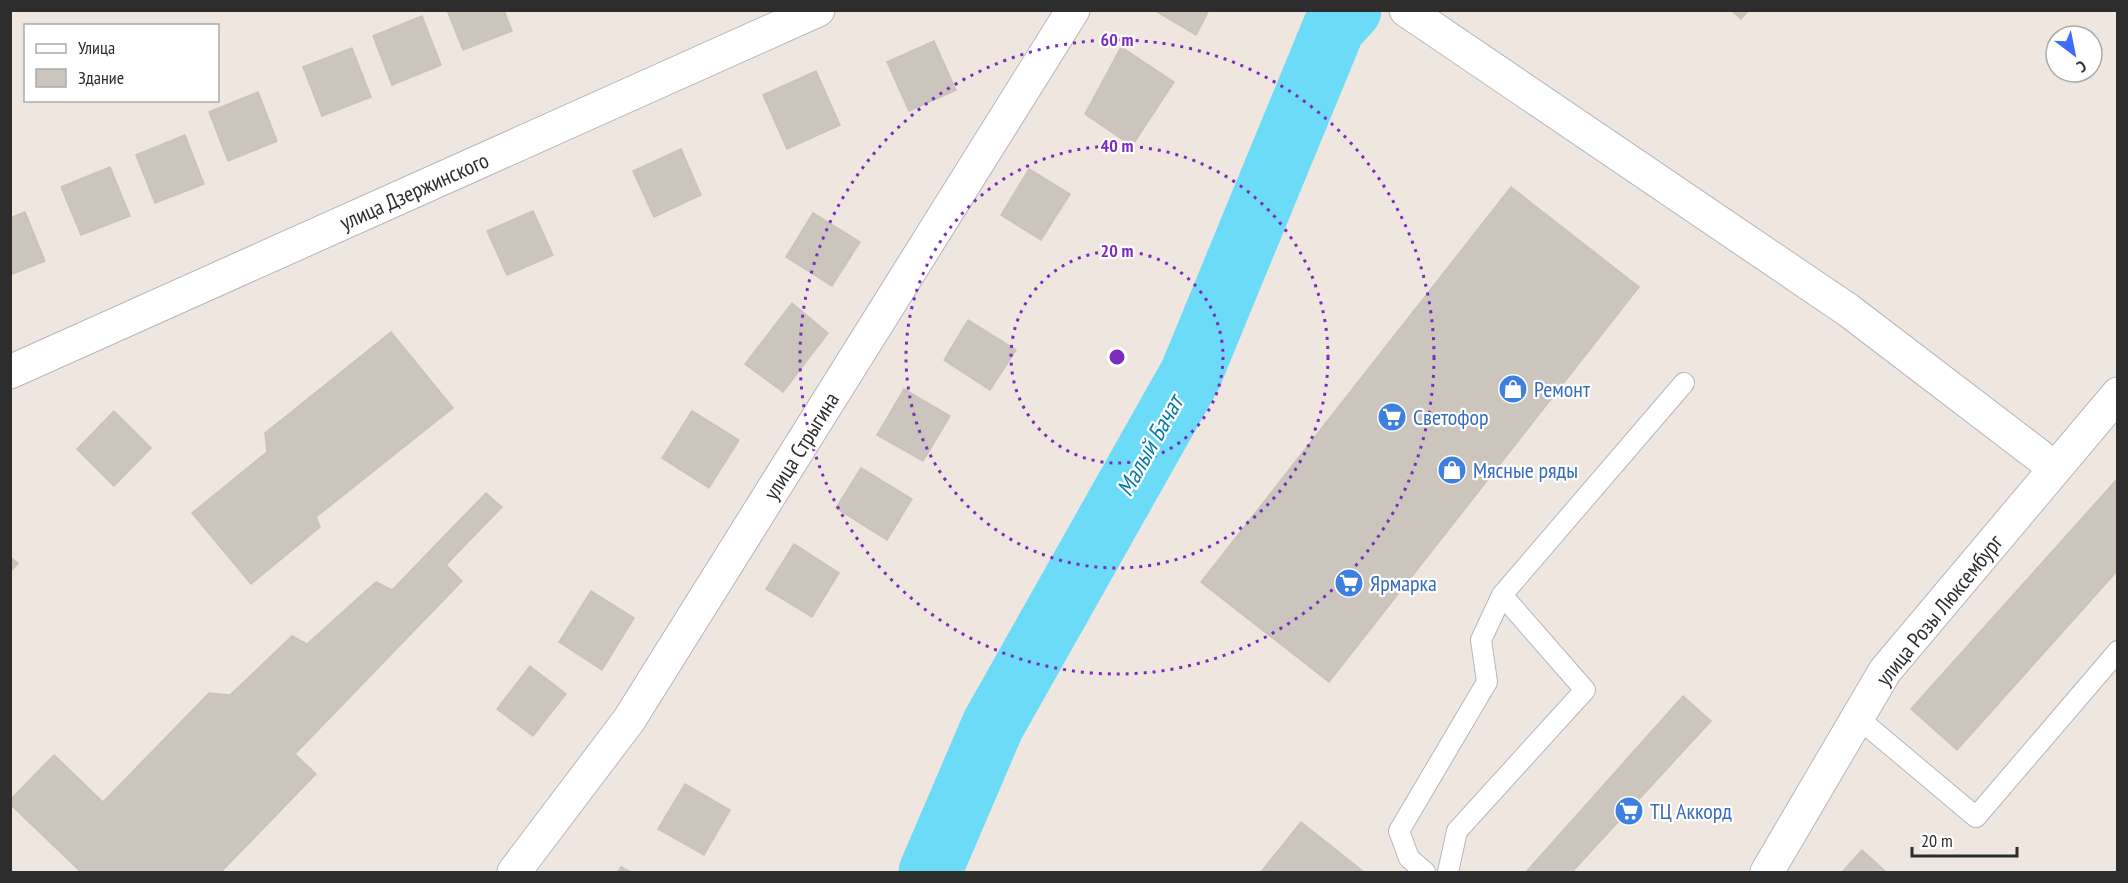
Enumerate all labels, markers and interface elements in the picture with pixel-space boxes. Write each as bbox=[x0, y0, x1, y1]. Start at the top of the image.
legend bbox=[24, 24, 219, 102]
north arrow bbox=[2044, 24, 2104, 84]
text: 60 m bbox=[1101, 28, 1133, 51]
text: Улица bbox=[78, 36, 115, 59]
text: С bbox=[2073, 56, 2090, 78]
text: Здание bbox=[78, 66, 124, 89]
text: 40 m bbox=[1101, 134, 1133, 157]
street label: улица Дзержинского bbox=[335, 146, 493, 236]
text: 20 m bbox=[1101, 239, 1133, 262]
centre of rings bbox=[1107, 347, 1127, 367]
shop icon: Ремонт bbox=[1497, 373, 1529, 405]
place label: Ремонт bbox=[1534, 375, 1591, 403]
street label: улица Стрыгина bbox=[757, 387, 845, 505]
water label: Малый Бачат bbox=[1109, 387, 1191, 501]
supermarket icon: Светофор bbox=[1376, 401, 1408, 433]
place label: Светофор bbox=[1413, 403, 1488, 431]
shop icon: Мясные ряды bbox=[1436, 454, 1468, 486]
place label: Мясные ряды bbox=[1473, 456, 1578, 484]
street label: улица Розы Люксембург bbox=[1869, 528, 2009, 691]
supermarket icon: Ярмарка bbox=[1333, 567, 1365, 599]
place label: Ярмарка bbox=[1370, 569, 1437, 597]
supermarket icon: ТЦ Аккорд bbox=[1613, 795, 1645, 827]
place label: ТЦ Аккорд bbox=[1650, 797, 1732, 825]
scale bar bbox=[1912, 820, 2017, 858]
text: 20 m bbox=[1921, 829, 1953, 852]

